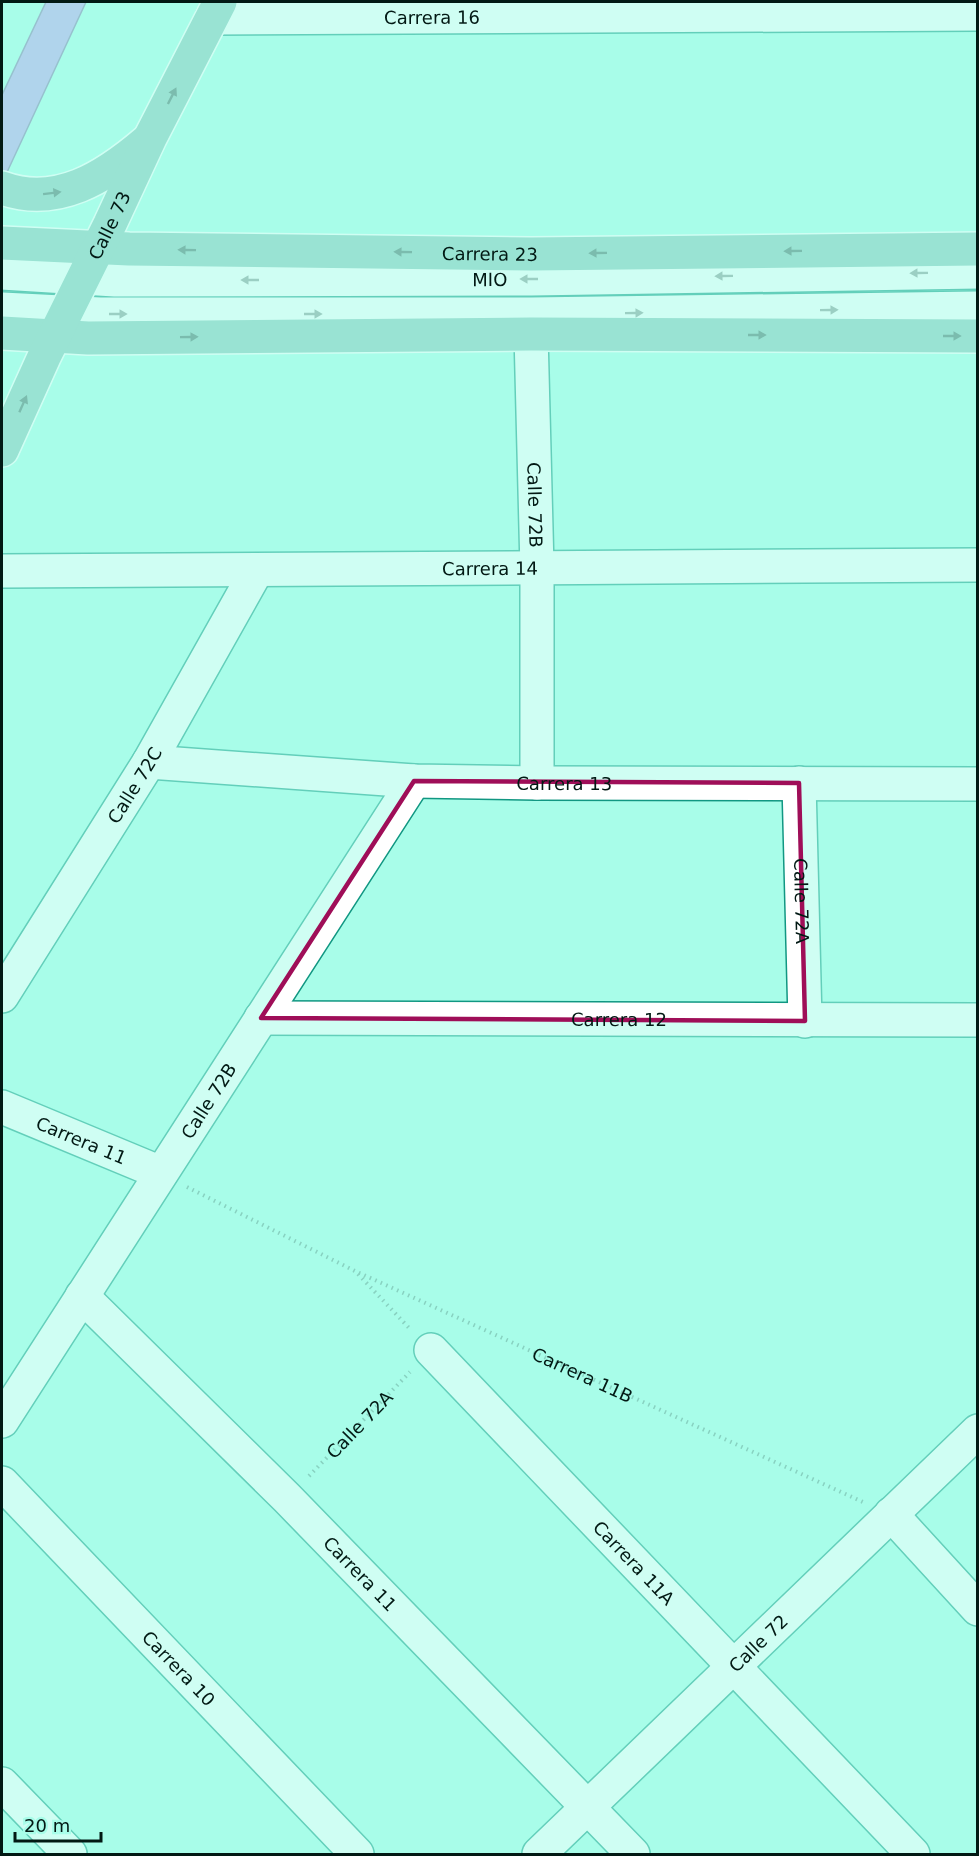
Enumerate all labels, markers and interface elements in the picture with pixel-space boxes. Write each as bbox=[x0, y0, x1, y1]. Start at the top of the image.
street label: Carrera 16 bbox=[384, 6, 480, 28]
one-way arrow bbox=[166, 87, 176, 105]
one-way arrow bbox=[43, 188, 62, 198]
street label: Calle 73 bbox=[84, 188, 134, 263]
street label: Carrera 23 bbox=[442, 242, 538, 265]
one-way arrow bbox=[178, 245, 197, 255]
one-way arrow bbox=[784, 246, 803, 256]
one-way arrow bbox=[394, 247, 413, 257]
one-way arrow bbox=[589, 248, 608, 258]
one-way arrow bbox=[910, 268, 929, 278]
street label: MIO bbox=[472, 269, 507, 290]
one-way arrow bbox=[715, 271, 734, 281]
one-way arrow bbox=[520, 274, 539, 284]
one-way arrow bbox=[241, 275, 260, 285]
one-way arrow bbox=[820, 305, 839, 315]
one-way arrow bbox=[625, 308, 644, 318]
one-way arrow bbox=[109, 309, 128, 319]
one-way arrow bbox=[304, 309, 323, 319]
one-way arrow bbox=[748, 330, 767, 340]
one-way arrow bbox=[943, 331, 962, 341]
one-way arrow bbox=[179, 332, 198, 342]
one-way arrow bbox=[18, 395, 27, 412]
street label: Calle 72B bbox=[524, 462, 547, 548]
street label: Carrera 14 bbox=[442, 557, 538, 579]
street label: Calle 72C bbox=[103, 743, 166, 827]
street label: Carrera 13 bbox=[516, 772, 612, 794]
street label: Calle 72A bbox=[790, 858, 814, 945]
street label: Carrera 12 bbox=[571, 1008, 667, 1030]
street label: Calle 72B bbox=[176, 1059, 240, 1142]
street label: Carrera 11 bbox=[33, 1112, 130, 1168]
street label: Carrera 11B bbox=[529, 1343, 636, 1407]
street label: Calle 72A bbox=[322, 1386, 397, 1462]
street label: Carrera 11A bbox=[589, 1516, 680, 1609]
street label: Carrera 11 bbox=[319, 1532, 401, 1615]
street label: Calle 72 bbox=[724, 1610, 792, 1676]
street label: Carrera 10 bbox=[138, 1626, 220, 1710]
scale bar bbox=[15, 1805, 100, 1843]
text: 20 m bbox=[24, 1815, 70, 1836]

